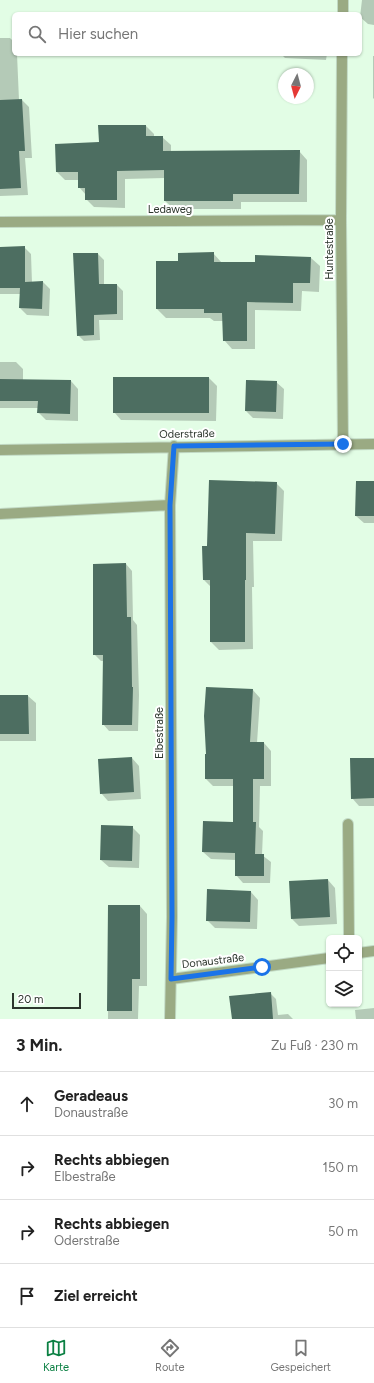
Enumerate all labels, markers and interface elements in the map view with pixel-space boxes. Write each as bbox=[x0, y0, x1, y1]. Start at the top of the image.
search box bbox=[12, 12, 362, 56]
icon: search bbox=[26, 23, 48, 45]
text: Hier suchen bbox=[58, 25, 138, 43]
north arrow bbox=[278, 68, 314, 104]
street label: Ledaweg bbox=[148, 203, 192, 216]
street label: Huntestraße bbox=[323, 218, 336, 280]
street label: Oderstraße bbox=[159, 427, 215, 441]
route end bbox=[334, 435, 352, 453]
street label: Elbestraße bbox=[153, 707, 166, 759]
map controls bbox=[326, 935, 362, 1007]
button: locate bbox=[326, 935, 362, 971]
street label: Donaustraße bbox=[181, 951, 245, 971]
route start bbox=[253, 958, 271, 976]
button: layers bbox=[326, 971, 362, 1007]
scale bar bbox=[12, 991, 81, 1010]
text: 20 m bbox=[18, 993, 43, 1006]
text: 3 Min. bbox=[16, 1035, 62, 1055]
text: Zu Fuß · 230 m bbox=[271, 1038, 358, 1053]
text: Geradeaus bbox=[54, 1087, 128, 1105]
icon: ahead bbox=[16, 1093, 38, 1115]
text: 30 m bbox=[328, 1096, 358, 1111]
text: Donaustraße bbox=[54, 1105, 128, 1120]
text: Rechts abbiegen bbox=[54, 1151, 169, 1169]
icon: right bbox=[16, 1157, 38, 1179]
text: 150 m bbox=[323, 1160, 358, 1175]
text: Elbestraße bbox=[54, 1169, 116, 1184]
text: Rechts abbiegen bbox=[54, 1215, 169, 1233]
icon: right bbox=[16, 1221, 38, 1243]
text: 50 m bbox=[328, 1224, 358, 1239]
text: Oderstraße bbox=[54, 1233, 120, 1248]
icon: arrive bbox=[16, 1285, 38, 1307]
text: Ziel erreicht bbox=[54, 1287, 138, 1305]
tab: Karte bbox=[43, 1337, 69, 1374]
tab: Route bbox=[155, 1337, 185, 1374]
tab: Gespeichert bbox=[270, 1337, 331, 1374]

